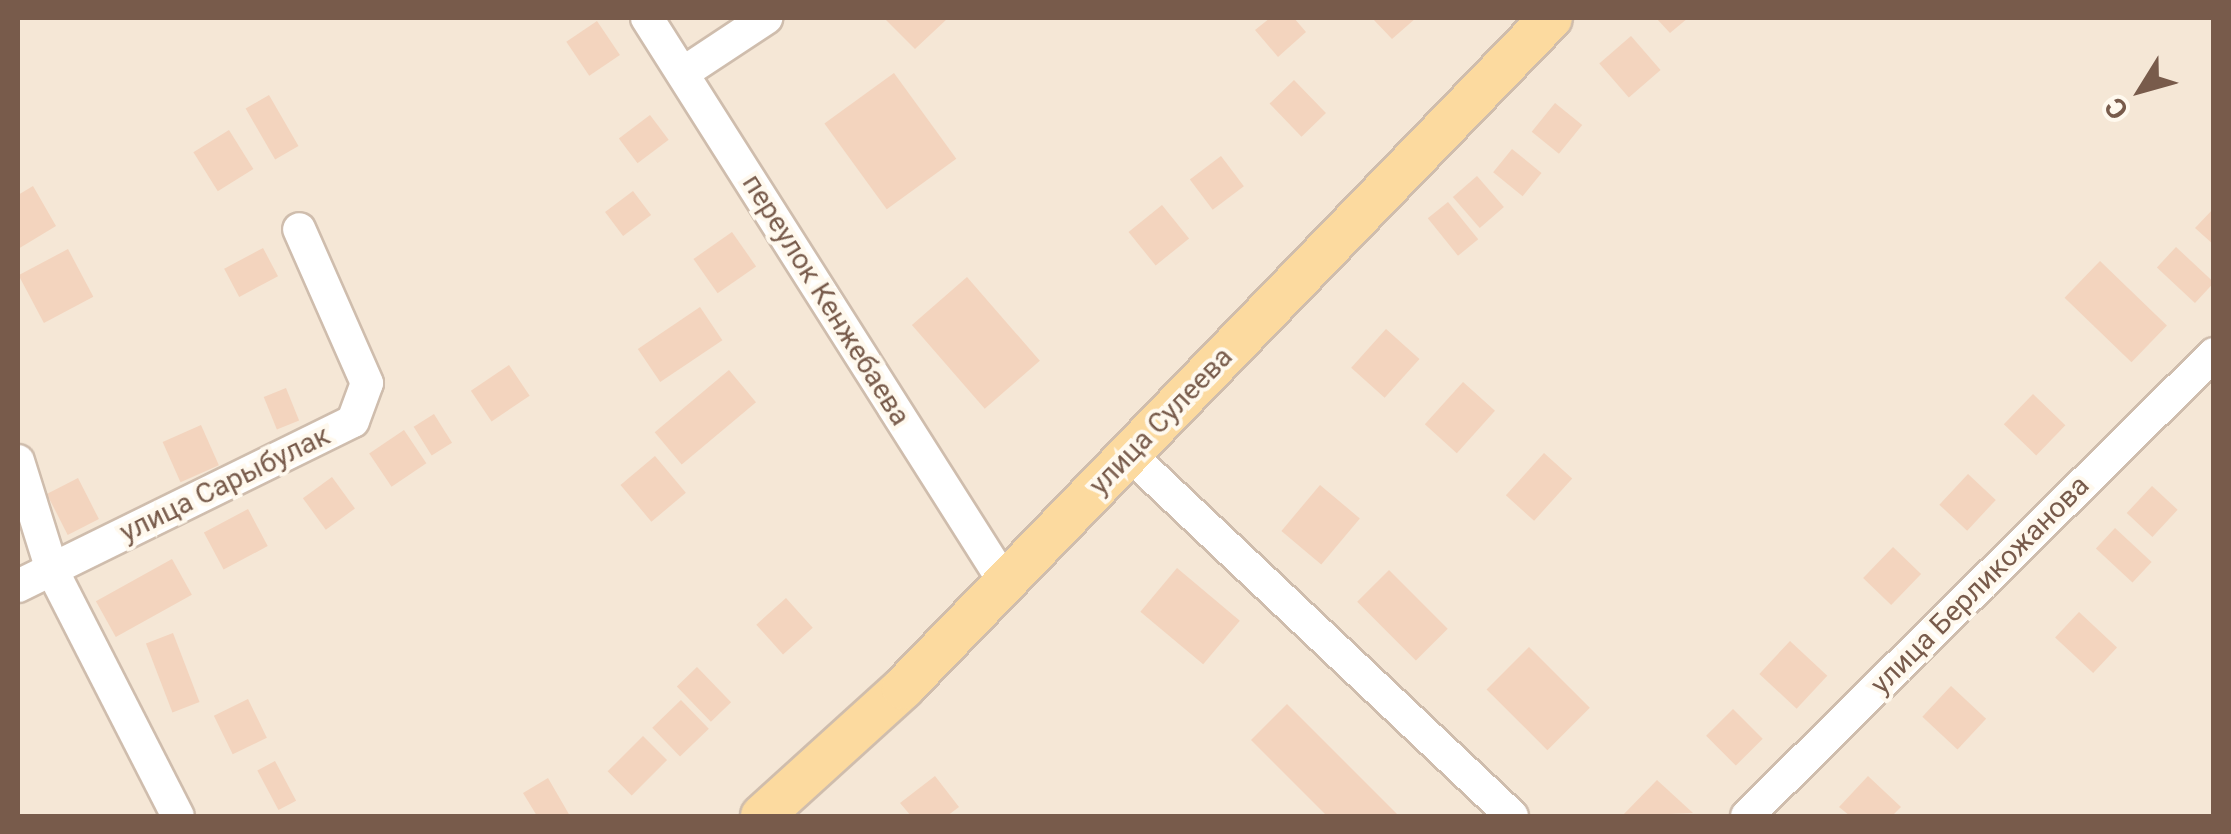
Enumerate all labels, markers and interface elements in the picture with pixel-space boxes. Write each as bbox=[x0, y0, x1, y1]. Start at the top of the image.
north arrow bbox=[2091, 40, 2191, 140]
text: С bbox=[2098, 91, 2135, 126]
street label: переулок Кенжебаева bbox=[735, 168, 917, 432]
street label: улица Сулеева bbox=[1082, 340, 1240, 502]
street label: улица Сарыбулак bbox=[115, 419, 335, 549]
street label: улица Берликожанова bbox=[1864, 469, 2096, 701]

